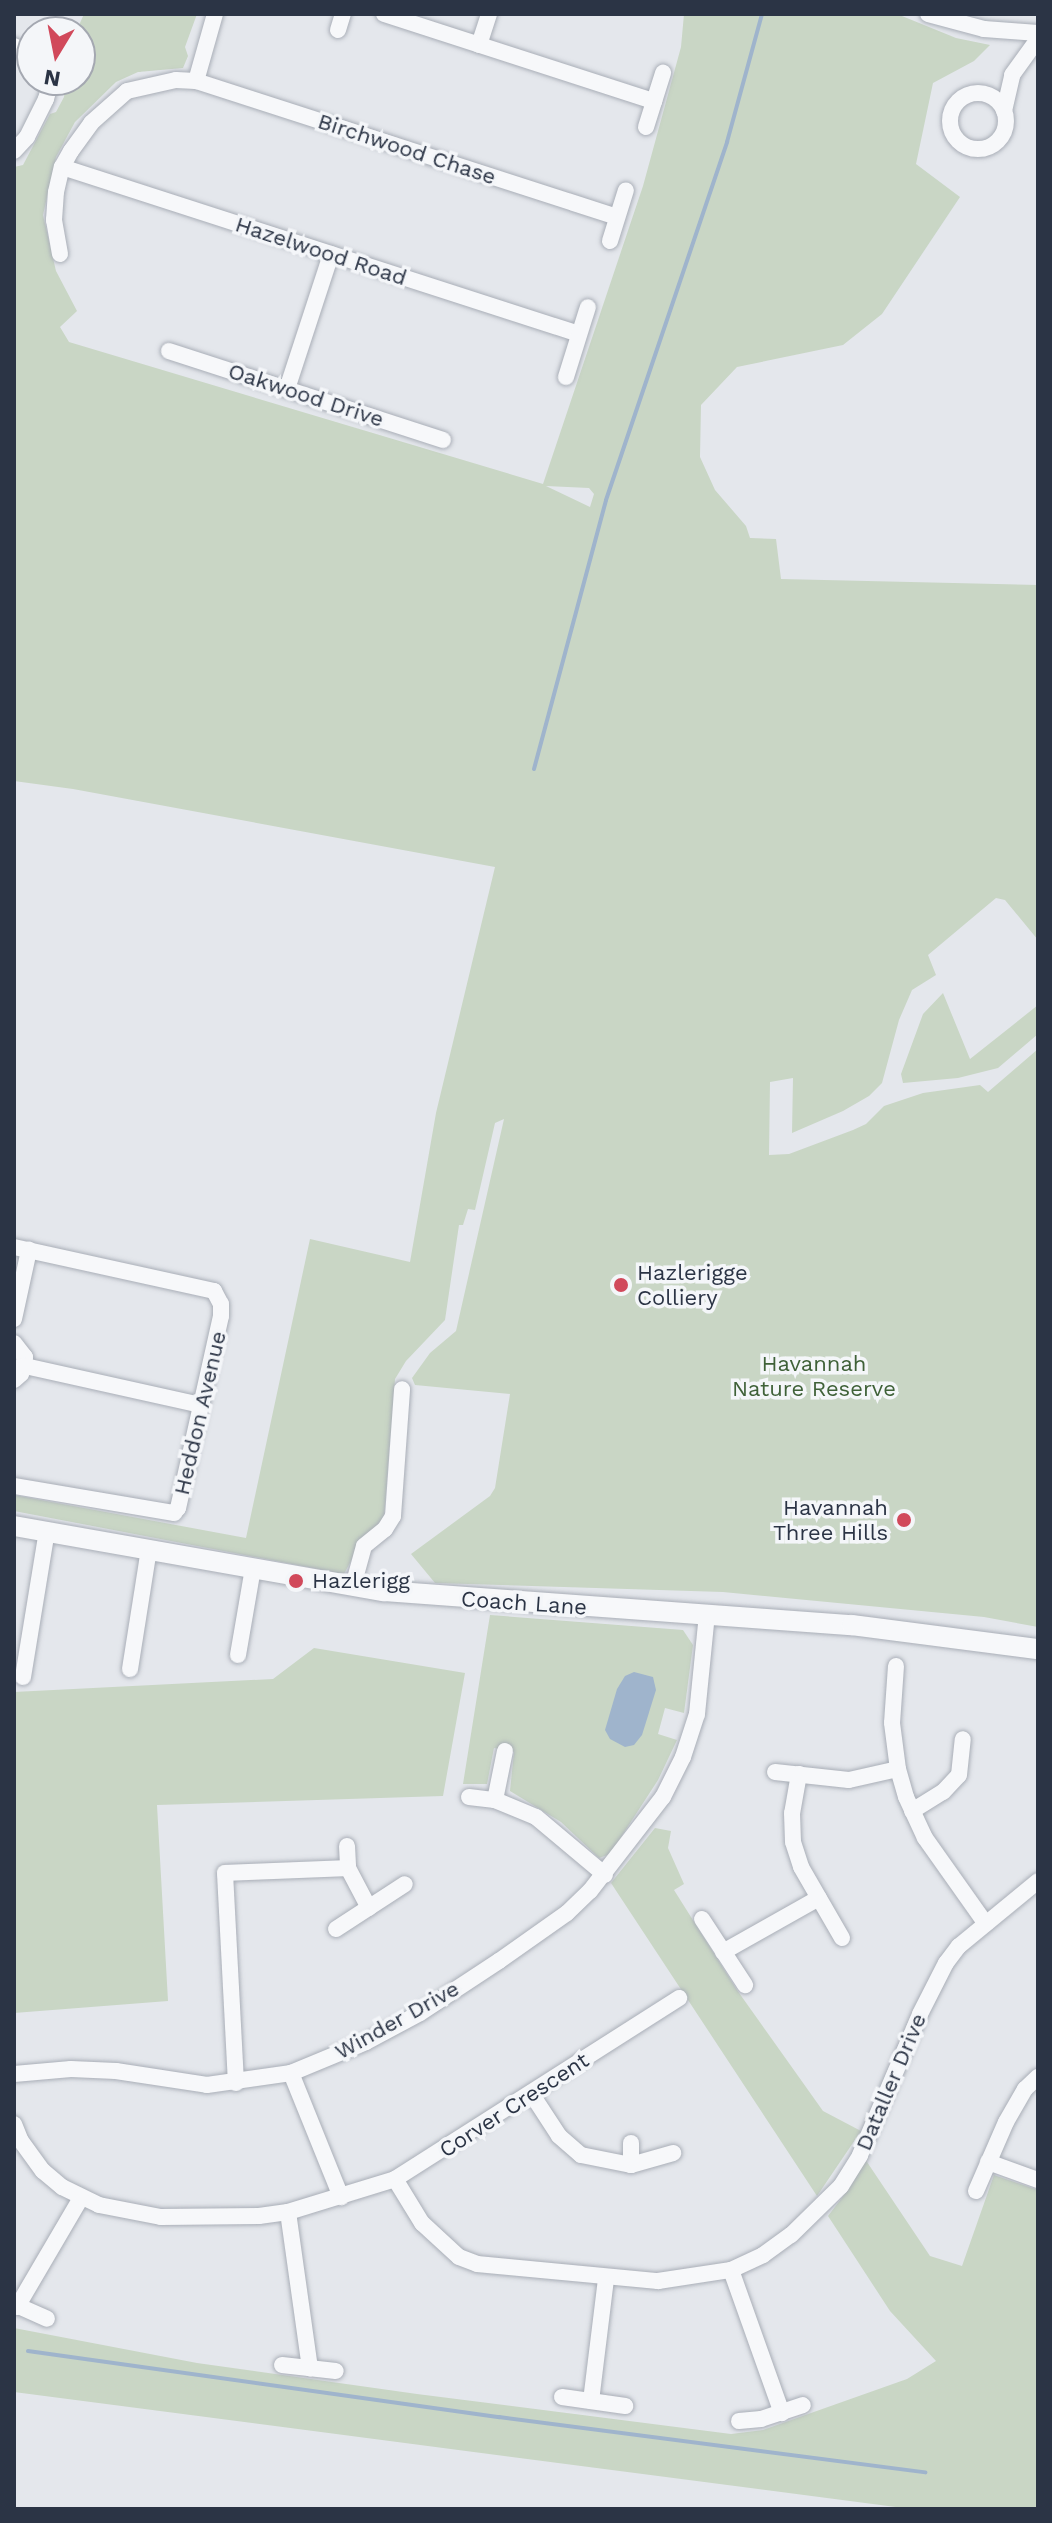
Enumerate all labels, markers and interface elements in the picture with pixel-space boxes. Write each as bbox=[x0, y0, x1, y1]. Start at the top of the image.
north arrow bbox=[16, 16, 96, 96]
text: N bbox=[42, 64, 62, 92]
street label: Birchwood Chase bbox=[315, 108, 499, 190]
street label: Hazelwood Road bbox=[232, 211, 410, 291]
street label: Oakwood Drive bbox=[225, 357, 387, 433]
place label: Hazlerigge Colliery bbox=[637, 1259, 748, 1310]
marker: Hazlerigge Colliery bbox=[612, 1276, 630, 1294]
street label: Heddon Avenue bbox=[168, 1328, 232, 1498]
park label: Havannah Nature Reserve bbox=[732, 1350, 896, 1402]
place label: Havannah Three Hills bbox=[773, 1494, 888, 1546]
marker: Havannah Three Hills bbox=[895, 1511, 913, 1529]
place label: Hazlerigg bbox=[312, 1568, 410, 1594]
marker: Hazlerigg bbox=[287, 1572, 305, 1590]
street label: Coach Lane bbox=[460, 1585, 588, 1621]
street label: Winder Drive bbox=[330, 1975, 464, 2065]
street label: Dataller Drive bbox=[850, 2009, 932, 2155]
street label: Corver Crescent bbox=[434, 2047, 594, 2163]

